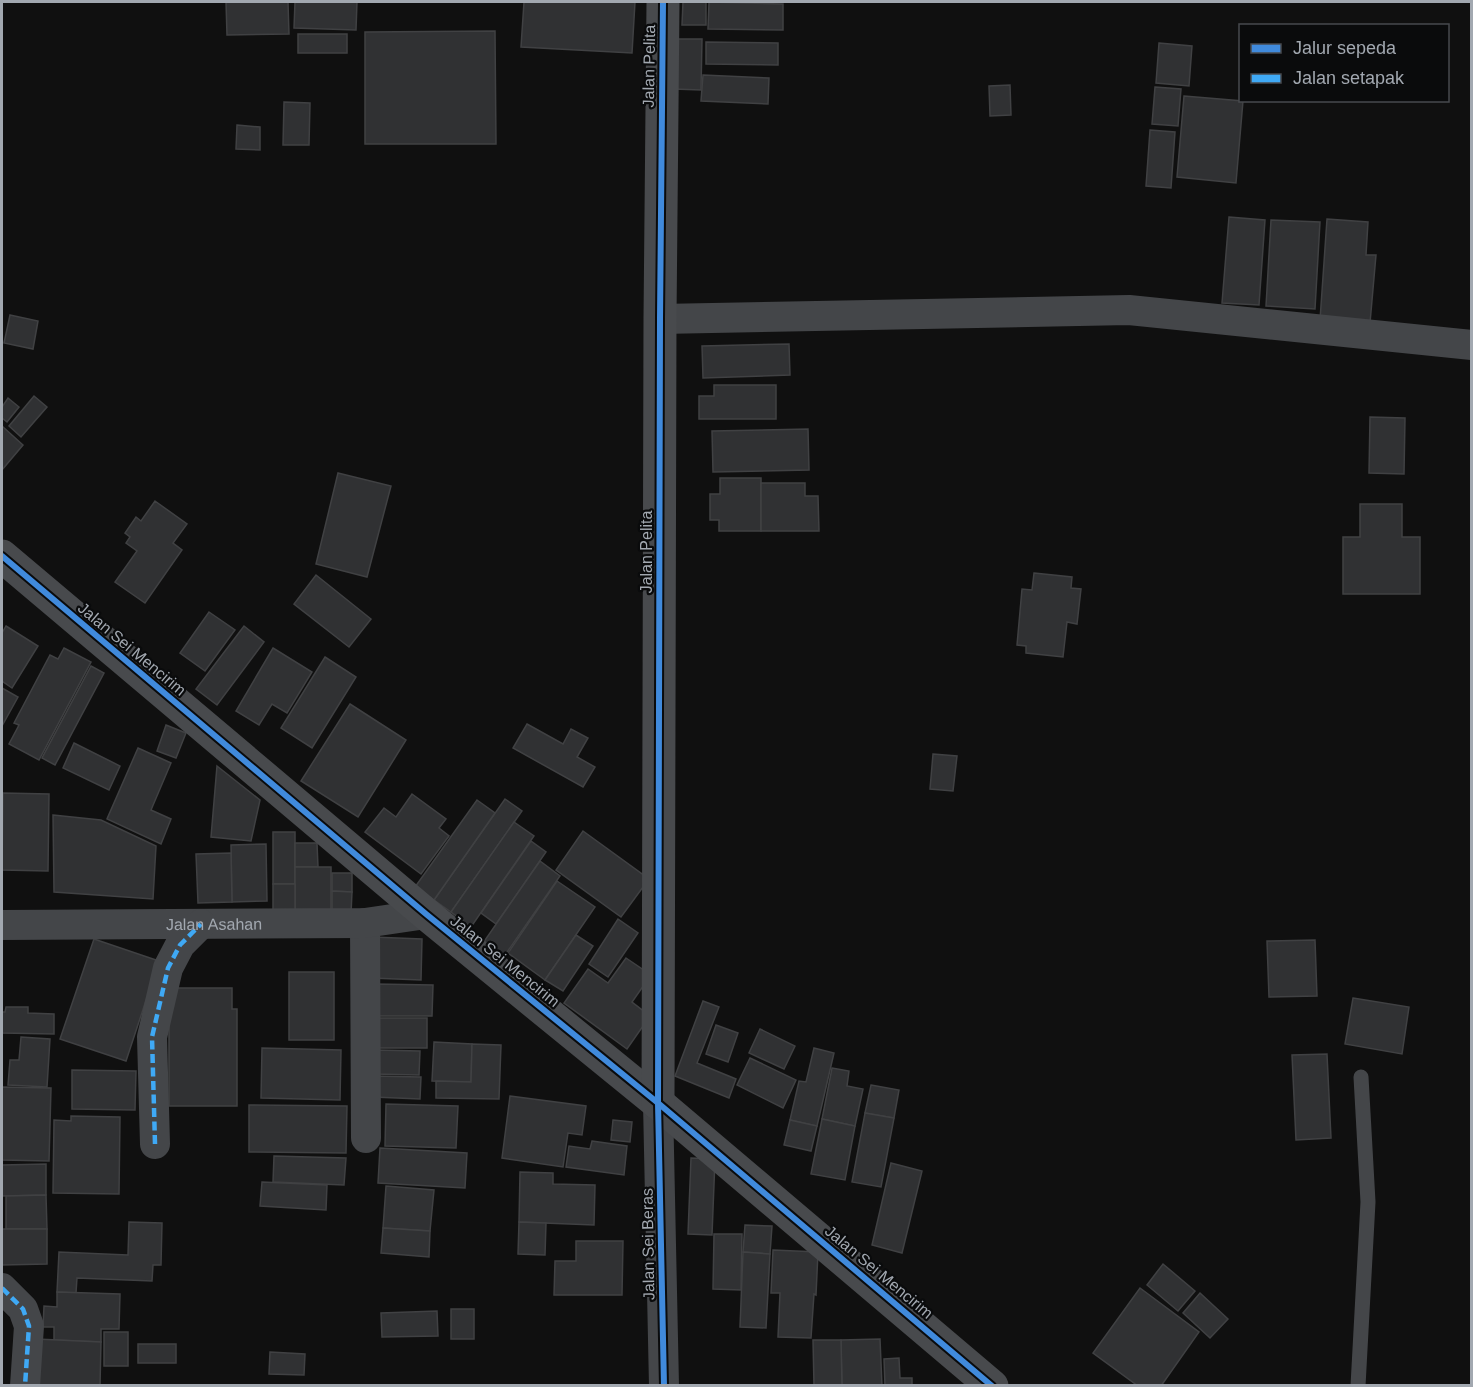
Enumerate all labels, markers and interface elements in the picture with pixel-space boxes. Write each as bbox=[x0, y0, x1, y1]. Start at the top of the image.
street label: Jalan Pelita bbox=[640, 24, 658, 108]
legend bbox=[1239, 24, 1449, 102]
text: Jalur sepeda bbox=[1293, 38, 1397, 58]
text: Jalan setapak bbox=[1293, 68, 1405, 88]
street label: Jalan Pelita bbox=[638, 511, 655, 593]
street label: Jalan Sei Mencirim bbox=[75, 599, 189, 699]
street label: Jalan Sei Mencirim bbox=[447, 912, 563, 1010]
street label: Jalan Asahan bbox=[166, 915, 262, 933]
street label: Jalan Sei Beras bbox=[639, 1188, 657, 1300]
street label: Jalan Sei Mencirim bbox=[822, 1222, 936, 1322]

